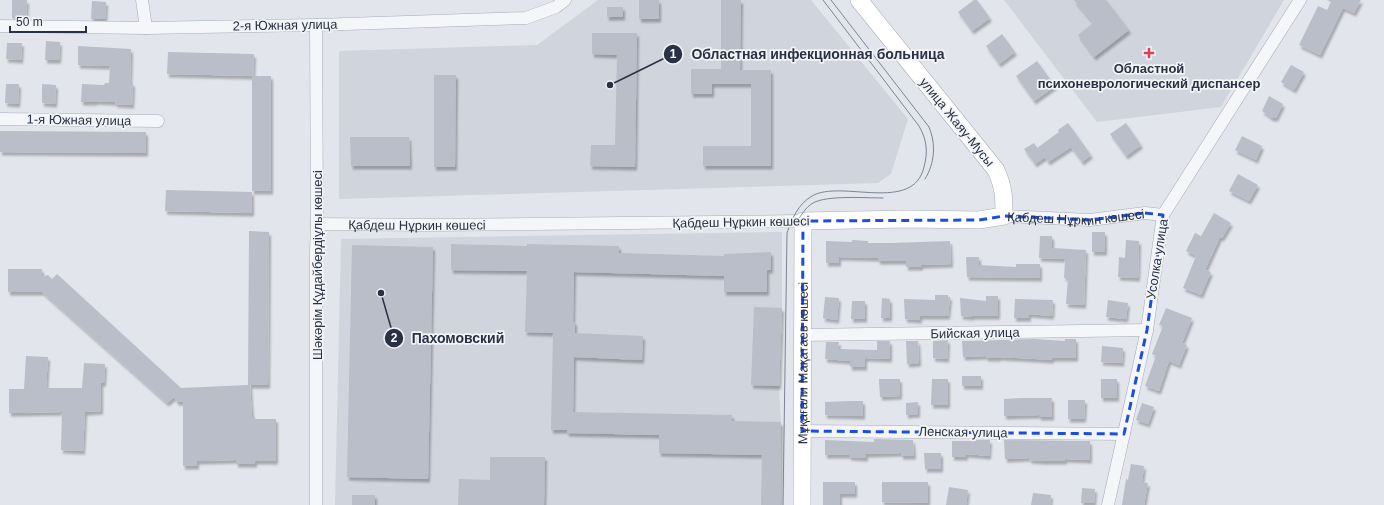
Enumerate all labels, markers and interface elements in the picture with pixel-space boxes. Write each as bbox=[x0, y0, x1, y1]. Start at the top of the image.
scale bar bbox=[10, 8, 86, 34]
text: 50 m bbox=[16, 15, 43, 29]
street label: 2-я Южная улица bbox=[232, 17, 338, 33]
callout: Областная инфекционная больница bbox=[663, 41, 953, 67]
text: Областная инфекционная больница bbox=[691, 46, 945, 62]
text: 1 bbox=[670, 47, 677, 61]
marker: Областной психоневрологический диспансер bbox=[1143, 47, 1155, 59]
place label: Областной психоневрологический диспансер bbox=[1038, 61, 1260, 91]
street label: улица Жаяу-Мусы bbox=[917, 75, 997, 169]
street label: 1-я Южная улица bbox=[26, 112, 132, 128]
street label: Шәкәрім Құдайбердіұлы көшесі bbox=[310, 170, 325, 360]
street label: Қабдеш Нұркин көшесі bbox=[1007, 206, 1145, 228]
street label: Қабдеш Нұркин көшесі bbox=[672, 213, 810, 231]
street label: Қабдеш Нұркин көшесі bbox=[348, 217, 486, 233]
street label: Усолка улица bbox=[1143, 217, 1171, 300]
street label: Мұқағали Мақатаев көшесі bbox=[795, 282, 810, 444]
callout: Пахомовский bbox=[384, 325, 512, 351]
street label: Бийская улица bbox=[930, 325, 1020, 341]
text: Пахомовский bbox=[412, 330, 504, 346]
text: 2 bbox=[391, 331, 398, 345]
street label: Ленская улица bbox=[918, 424, 1008, 440]

